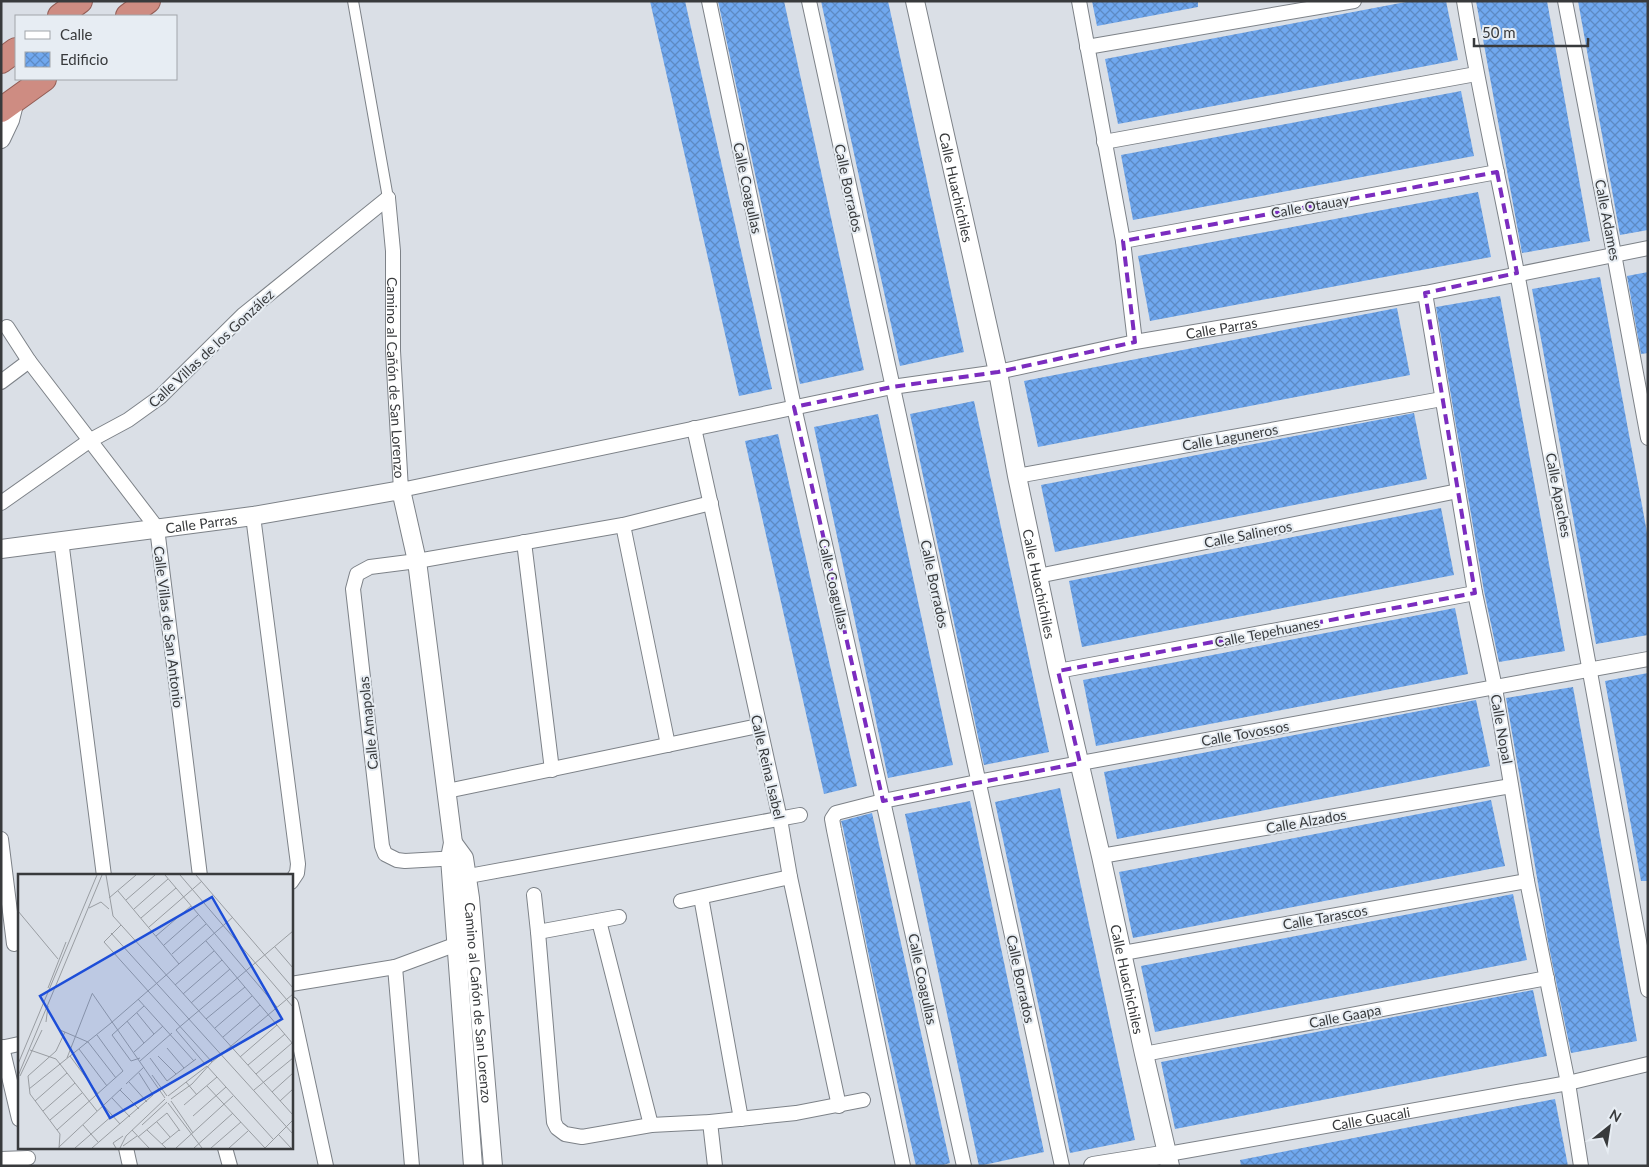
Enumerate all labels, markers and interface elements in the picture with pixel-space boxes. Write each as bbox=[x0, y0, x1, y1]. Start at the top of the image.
legend bbox=[15, 15, 178, 80]
scale bar bbox=[1474, 15, 1588, 47]
text: 50 m bbox=[1482, 23, 1516, 41]
text: Calle bbox=[60, 25, 93, 43]
text: Edificio bbox=[60, 50, 108, 68]
street label: Calle Huachichiles bbox=[936, 131, 977, 244]
street label: Calle Coagullas bbox=[730, 141, 766, 235]
street label: Calle Borrados bbox=[831, 142, 867, 234]
street label: Calle Adames bbox=[1592, 178, 1624, 262]
street label: Calle Otauay bbox=[1270, 191, 1351, 221]
street label: Camino al Cañón de San Lorenzo bbox=[385, 277, 409, 479]
street label: Calle Villas de los González bbox=[145, 285, 277, 411]
street label: Calle Parras bbox=[1184, 313, 1258, 342]
street label: Calle Laguneros bbox=[1181, 420, 1279, 454]
street label: Calle Apaches bbox=[1542, 451, 1576, 539]
street label: Calle Parras bbox=[164, 510, 238, 536]
street label: Calle Salineros bbox=[1203, 517, 1293, 551]
street label: Calle Huachichiles bbox=[1020, 527, 1059, 640]
street label: Calle Coagullas bbox=[815, 537, 853, 631]
street label: Calle Borrados bbox=[917, 538, 953, 630]
street label: Calle Villas de San Antonio bbox=[151, 545, 187, 709]
street label: Calle Tepehuanes bbox=[1213, 613, 1321, 651]
street label: Calle Amapolas bbox=[355, 676, 381, 770]
street label: Calle Nopal bbox=[1488, 693, 1516, 765]
street label: Calle Reina Isabel bbox=[748, 713, 788, 821]
street label: Calle Tovossos bbox=[1200, 717, 1290, 749]
street label: Calle Alzados bbox=[1264, 806, 1348, 836]
inset map bbox=[18, 874, 292, 1150]
street label: Camino al Cañón de San Lorenzo bbox=[462, 901, 496, 1104]
street label: Calle Tarascos bbox=[1281, 901, 1369, 933]
street label: Calle Huachichiles bbox=[1108, 923, 1148, 1035]
street label: Calle Coagullas bbox=[905, 932, 941, 1026]
street label: Calle Borrados bbox=[1003, 933, 1039, 1025]
street label: Calle Gaapa bbox=[1308, 1001, 1382, 1031]
north arrow bbox=[1584, 1102, 1634, 1152]
street label: Calle Guacali bbox=[1330, 1103, 1411, 1133]
text: N bbox=[1607, 1105, 1625, 1125]

